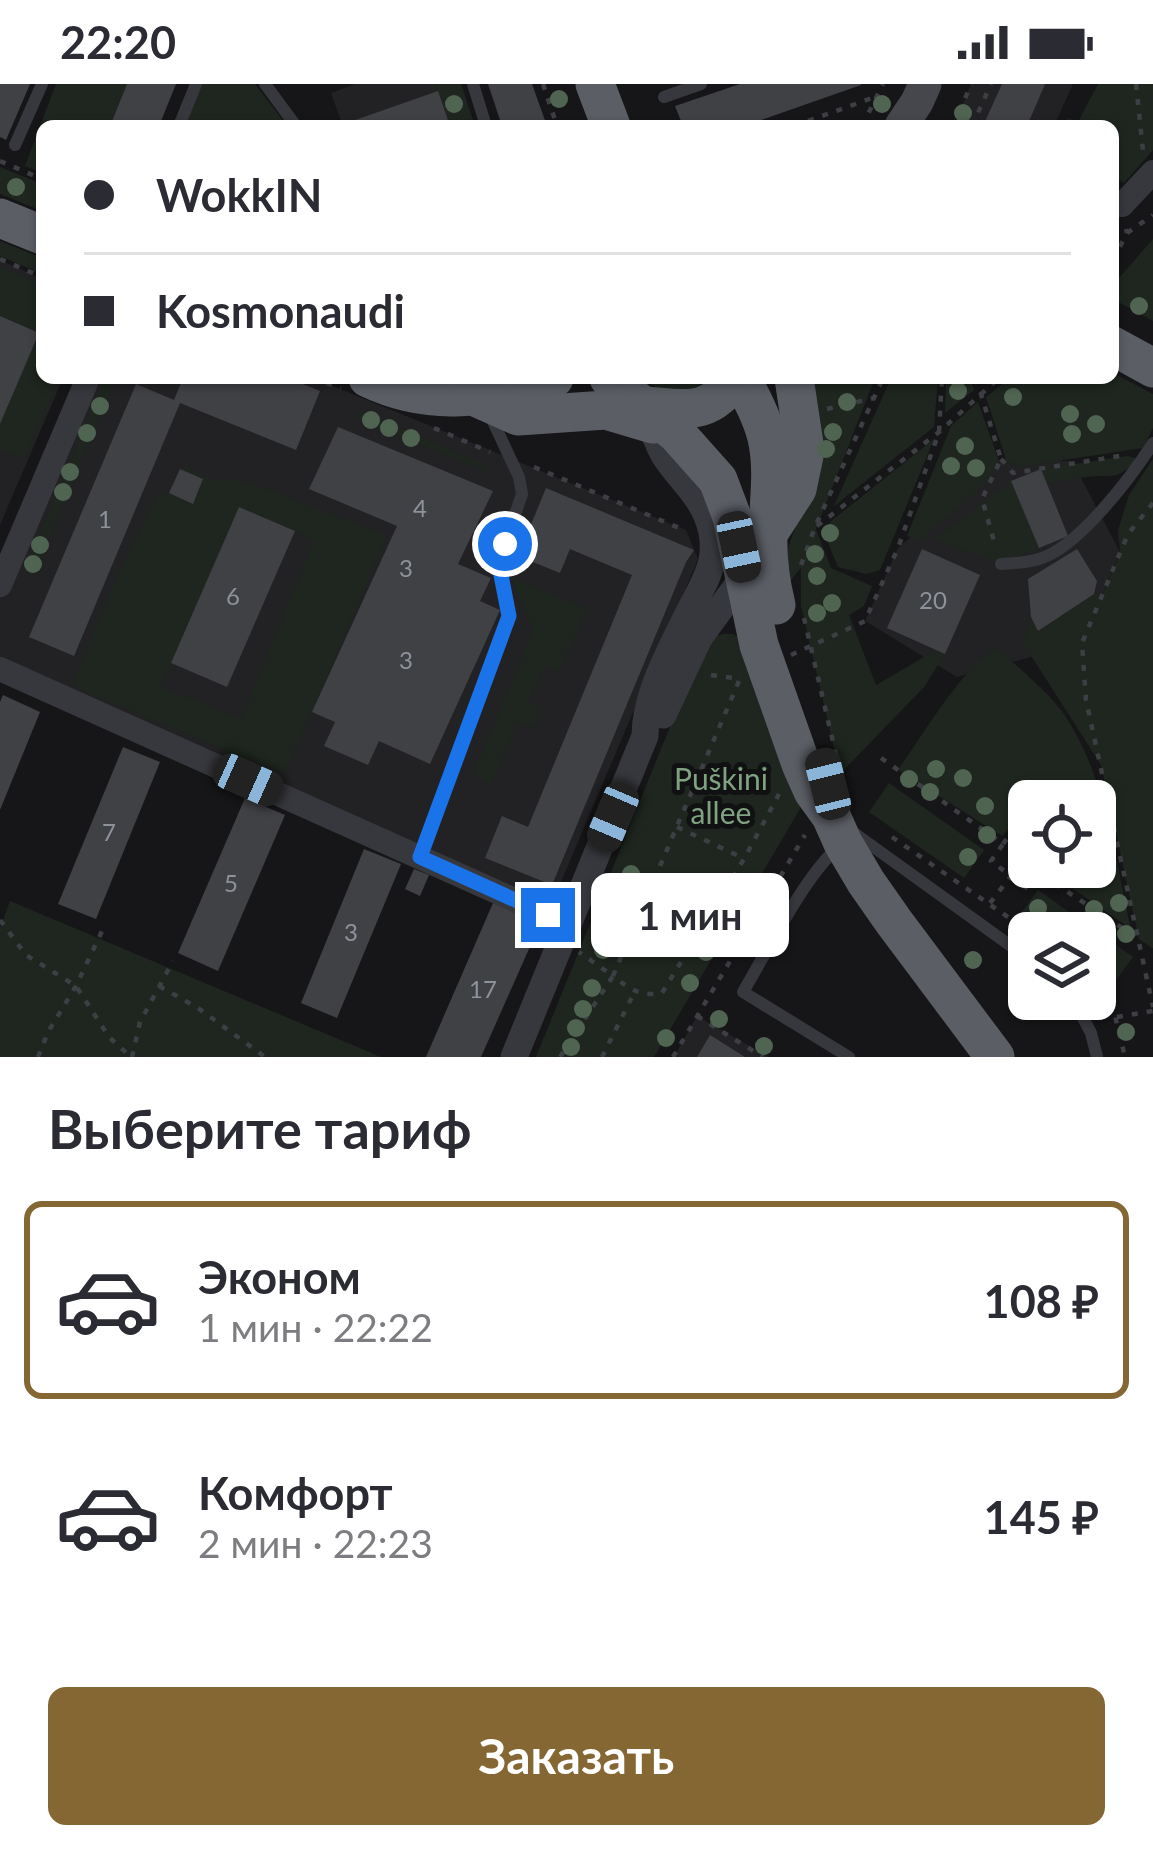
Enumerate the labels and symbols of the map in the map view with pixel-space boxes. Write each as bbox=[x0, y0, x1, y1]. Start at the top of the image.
house number: 4 bbox=[413, 493, 427, 522]
house number: 1 bbox=[98, 504, 112, 533]
car bbox=[714, 508, 764, 586]
route start bbox=[478, 517, 532, 571]
house number: 3 bbox=[399, 553, 413, 582]
house number: 6 bbox=[226, 581, 240, 610]
house number: 20 bbox=[919, 585, 947, 614]
house number: 3 bbox=[399, 645, 413, 674]
car bbox=[802, 745, 854, 823]
car bbox=[208, 749, 288, 811]
park label: Puškini allee bbox=[674, 760, 768, 830]
car bbox=[582, 777, 644, 857]
house number: 7 bbox=[102, 817, 116, 846]
house number: 5 bbox=[224, 868, 238, 897]
callout: 1 мин bbox=[590, 873, 788, 957]
route end bbox=[521, 888, 575, 942]
house number: 3 bbox=[344, 917, 358, 946]
house number: 17 bbox=[469, 974, 497, 1003]

